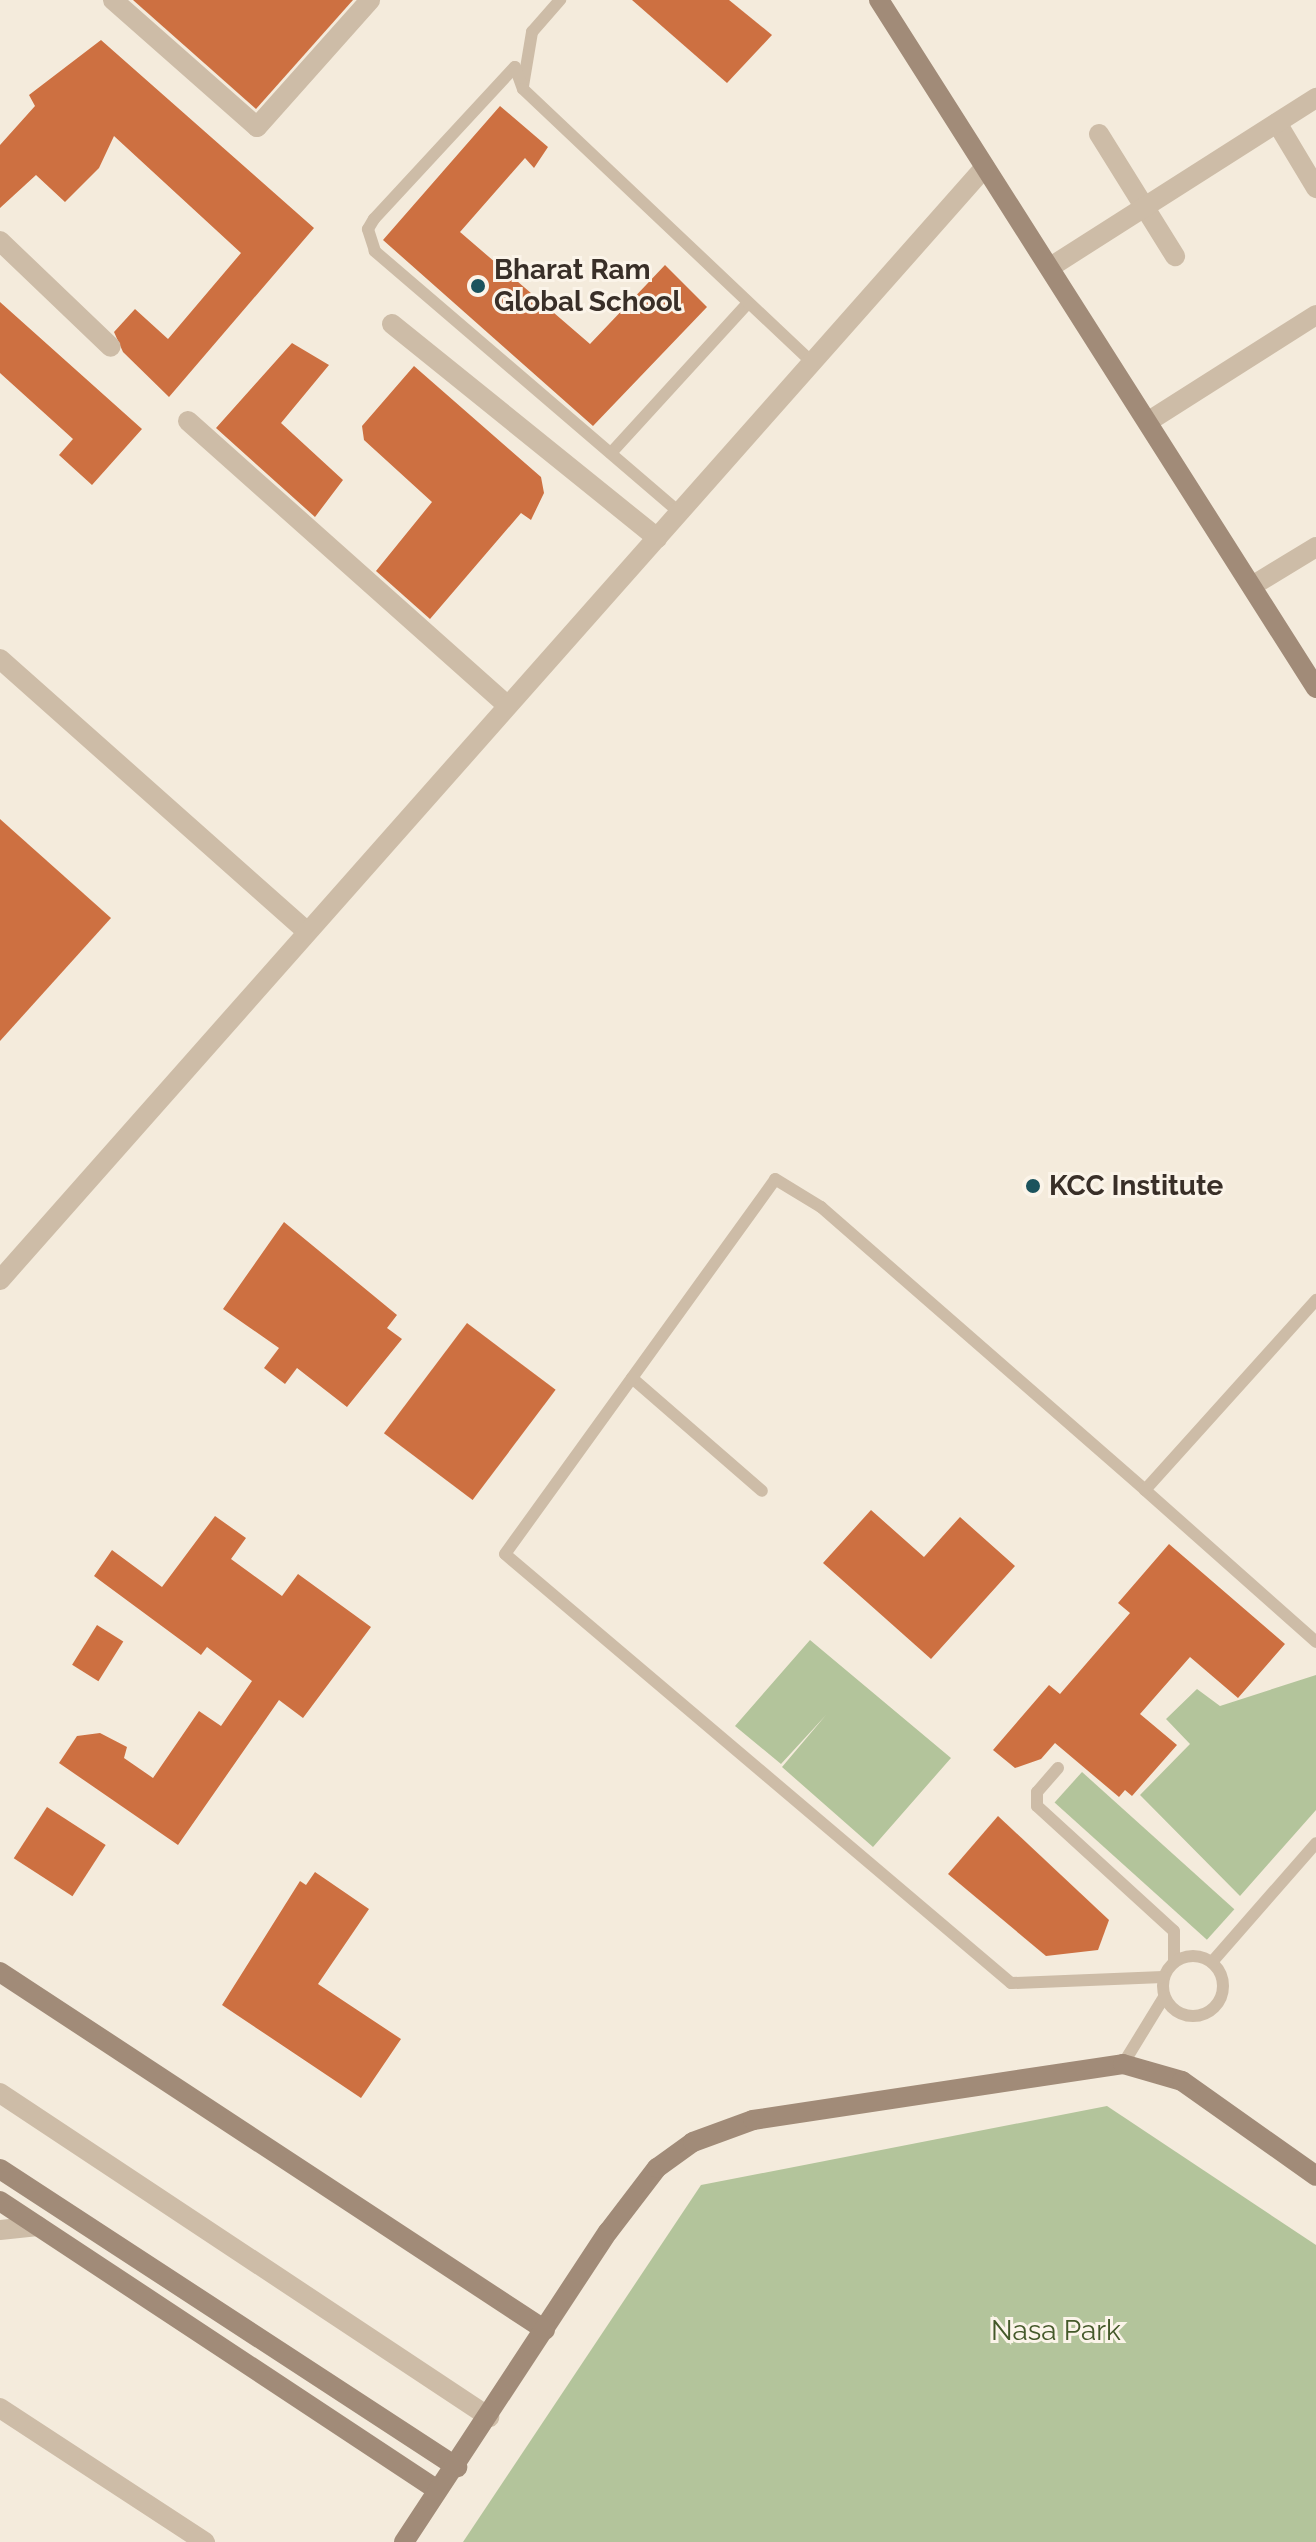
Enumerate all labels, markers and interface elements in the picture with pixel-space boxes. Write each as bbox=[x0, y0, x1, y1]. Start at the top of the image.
place label: Bharat Ram Global School bbox=[494, 253, 682, 319]
marker: Bharat Ram Global School bbox=[469, 277, 487, 295]
place label: KCC Institute bbox=[1049, 1169, 1223, 1203]
marker: KCC Institute bbox=[1024, 1177, 1042, 1195]
park label: Nasa Park bbox=[991, 2314, 1121, 2348]

